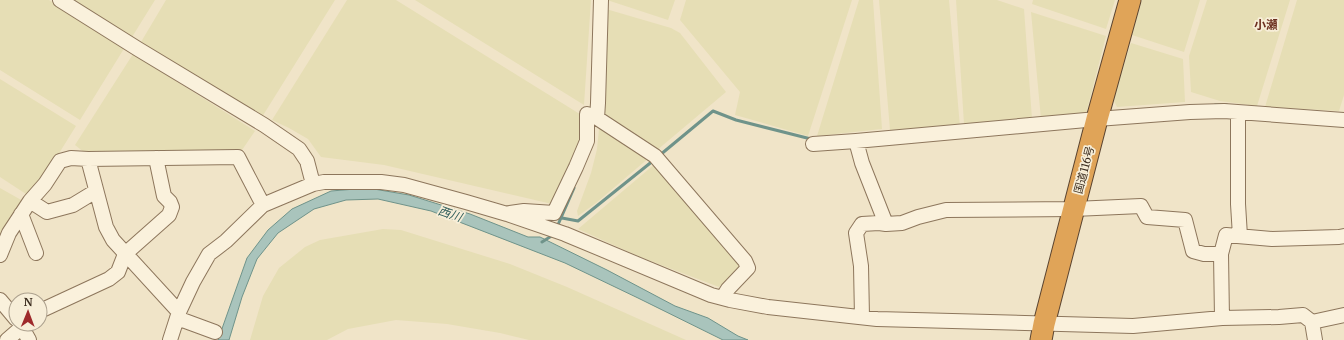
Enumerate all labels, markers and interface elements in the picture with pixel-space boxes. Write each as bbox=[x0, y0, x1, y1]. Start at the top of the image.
district label: 小瀬 bbox=[1254, 17, 1278, 32]
street label: 国道116号 bbox=[1071, 145, 1097, 195]
water label: 西川 bbox=[436, 203, 466, 225]
north arrow bbox=[8, 292, 48, 332]
text: N bbox=[24, 295, 33, 309]

